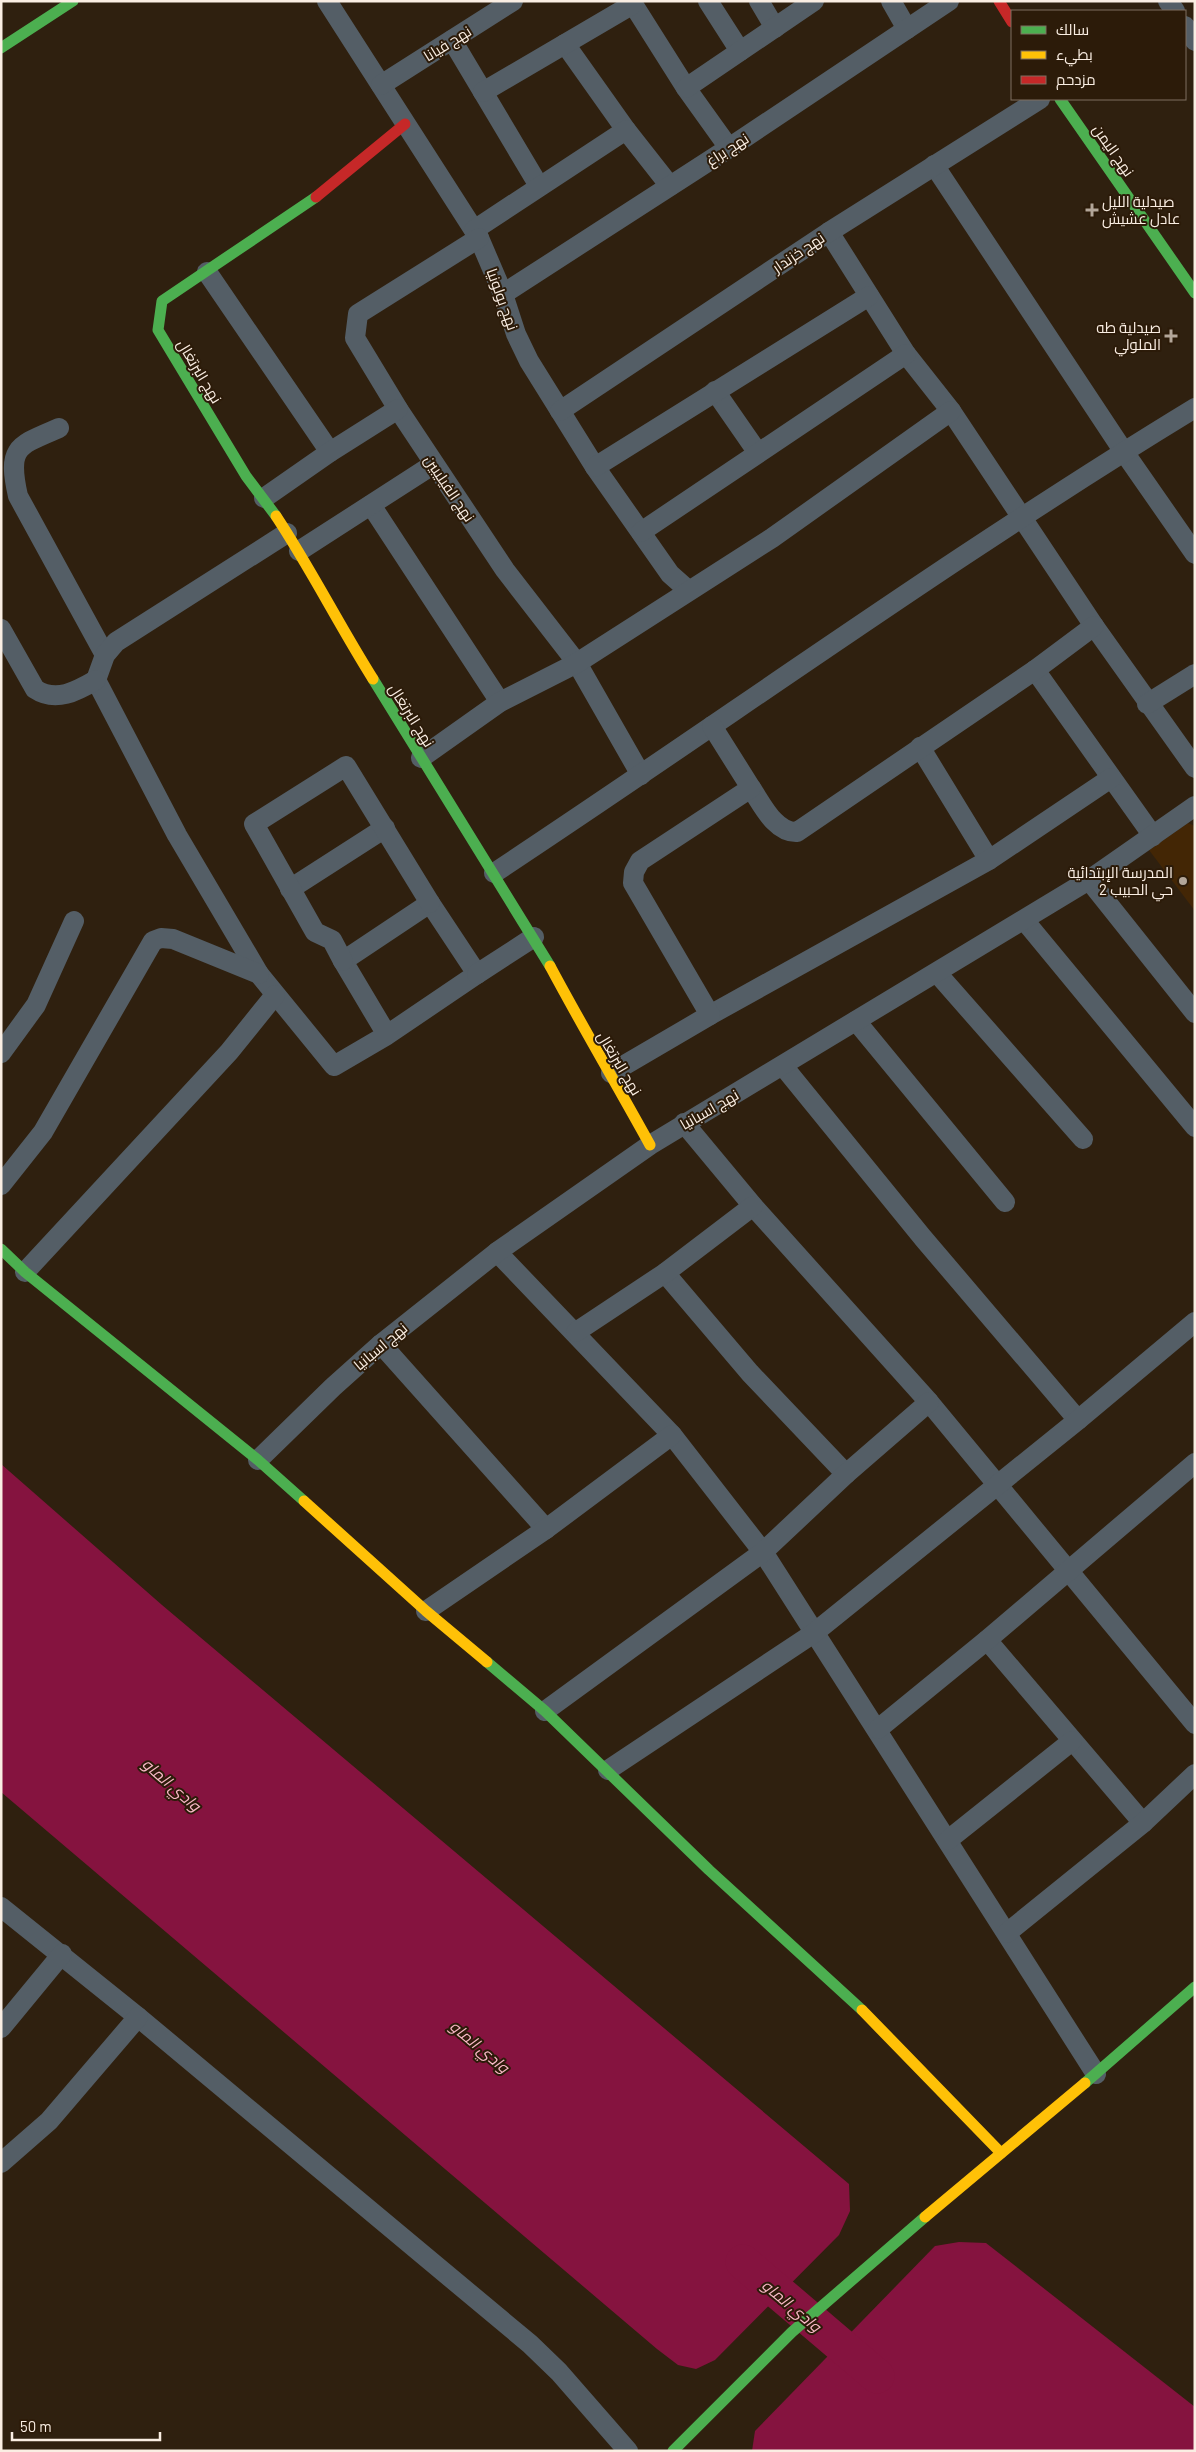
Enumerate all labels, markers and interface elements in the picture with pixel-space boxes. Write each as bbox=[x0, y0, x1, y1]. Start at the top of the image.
legend bbox=[1011, 10, 1186, 100]
text: سالك bbox=[1056, 20, 1089, 38]
street label: نهج فيانا bbox=[420, 21, 476, 67]
text: بطيء bbox=[1056, 45, 1093, 67]
text: مزدحم bbox=[1056, 70, 1096, 90]
street label: نهج اليمن bbox=[1087, 120, 1138, 181]
street label: نهج براغ bbox=[702, 129, 753, 172]
place label: صيدلية الليل عادل عشيش bbox=[1102, 192, 1180, 229]
marker: صيدلية الليل عادل عشيش bbox=[1086, 204, 1098, 216]
street label: نهج خزندار bbox=[768, 228, 829, 279]
street label: نهج بولونيا bbox=[481, 266, 523, 333]
place label: صيدلية طه الملولي bbox=[1096, 318, 1161, 357]
marker: صيدلية طه الملولي bbox=[1165, 330, 1177, 342]
street label: نهج البرتغال bbox=[171, 336, 226, 408]
street label: نهج الفيليبين bbox=[419, 451, 479, 527]
street label: نهج البرتغال bbox=[383, 680, 439, 752]
place label: المدرسة الإبتدائية حي الحبيب 2 bbox=[1067, 863, 1173, 902]
marker: المدرسة الإبتدائية حي الحبيب 2 bbox=[1177, 875, 1189, 887]
street label: نهج البرتغال bbox=[591, 1028, 646, 1100]
street label: نهج اسبانيا bbox=[677, 1085, 743, 1136]
street label: نهج اسبانيا bbox=[350, 1318, 412, 1376]
water label: وادي الماو bbox=[136, 1753, 206, 1818]
water label: وادي الماو bbox=[444, 2016, 514, 2080]
water label: وادي الماو bbox=[756, 2275, 826, 2339]
scale bar bbox=[12, 2410, 160, 2442]
text: 50 m bbox=[20, 2417, 52, 2435]

